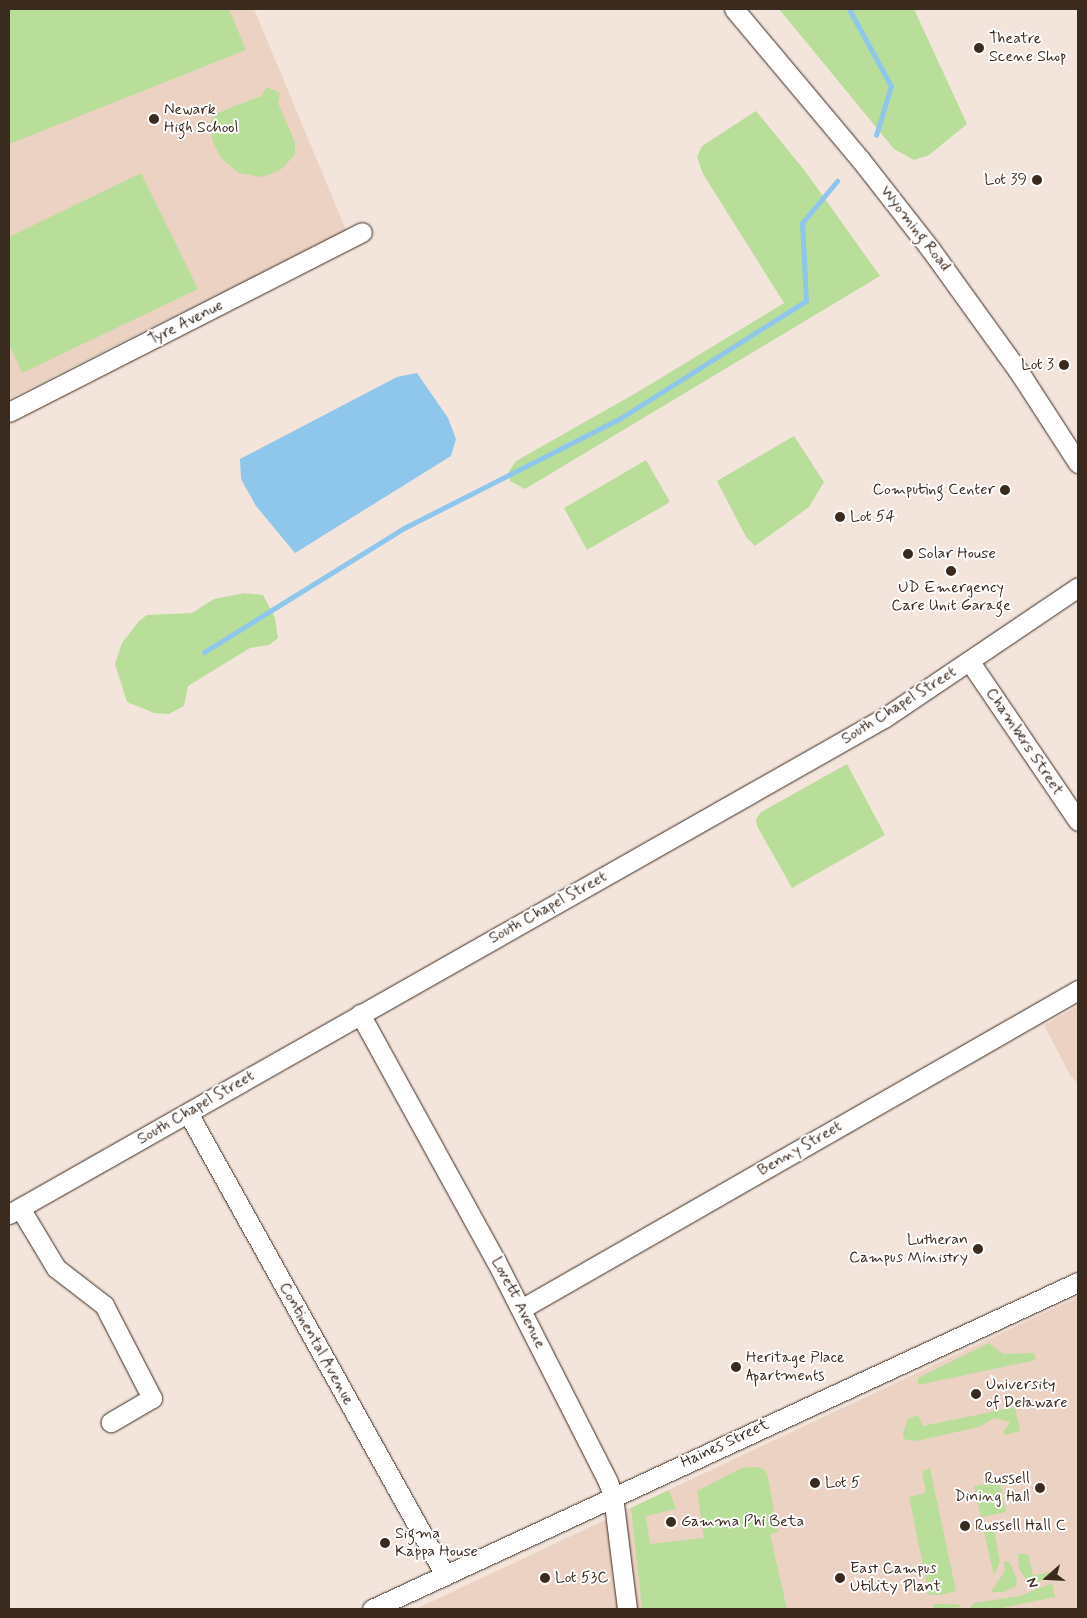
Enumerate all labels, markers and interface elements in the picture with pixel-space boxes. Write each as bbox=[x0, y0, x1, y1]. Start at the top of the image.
place label: Theatre Scene Shop bbox=[989, 29, 1067, 67]
marker: Theatre Scene Shop bbox=[973, 42, 985, 54]
place label: Newark High School bbox=[164, 100, 239, 138]
marker: Newark High School bbox=[148, 113, 160, 125]
place label: Lot 39 bbox=[984, 170, 1027, 190]
marker: Lot 39 bbox=[1031, 174, 1043, 186]
street label: Wyoming Road bbox=[876, 183, 954, 275]
street label: Tyre Avenue bbox=[145, 296, 227, 350]
place label: Lot 3 bbox=[1021, 355, 1054, 375]
marker: Lot 3 bbox=[1058, 359, 1070, 371]
place label: Computing Center bbox=[870, 480, 995, 500]
marker: Computing Center bbox=[999, 484, 1011, 496]
place label: Lot 54 bbox=[850, 507, 895, 527]
marker: Lot 54 bbox=[834, 511, 846, 523]
place label: Solar House bbox=[918, 544, 995, 564]
marker: Solar House bbox=[902, 548, 914, 560]
marker: UD Emergency Care Unit Garage bbox=[945, 565, 957, 577]
place label: UD Emergency Care Unit Garage bbox=[892, 578, 1010, 616]
street label: South Chapel Street bbox=[837, 662, 961, 750]
street label: Chambers Street bbox=[981, 685, 1067, 799]
street label: South Chapel Street bbox=[484, 867, 612, 949]
street label: South Chapel Street bbox=[133, 1066, 259, 1150]
street label: Benny Street bbox=[753, 1116, 847, 1182]
place label: Lutheran Campus Ministry bbox=[853, 1230, 968, 1268]
marker: Lutheran Campus Ministry bbox=[972, 1243, 984, 1255]
street label: Lovett Avenue bbox=[487, 1254, 549, 1352]
street label: Continental Avenue bbox=[275, 1280, 357, 1408]
place label: Heritage Place Apartments bbox=[746, 1348, 846, 1386]
marker: Heritage Place Apartments bbox=[730, 1361, 742, 1373]
place label: University of Delaware bbox=[986, 1375, 1070, 1413]
marker: University of Delaware bbox=[970, 1388, 982, 1400]
street label: Haines Street bbox=[678, 1415, 772, 1473]
place label: Russell Dining Hall bbox=[953, 1469, 1030, 1507]
place label: Lot 5 bbox=[825, 1473, 860, 1493]
marker: Lot 5 bbox=[809, 1477, 821, 1489]
marker: Russell Dining Hall bbox=[1034, 1482, 1046, 1494]
place label: Gamma Phi Beta bbox=[681, 1512, 801, 1532]
marker: Gamma Phi Beta bbox=[665, 1516, 677, 1528]
place label: Russell Hall C bbox=[975, 1516, 1066, 1536]
marker: Russell Hall C bbox=[959, 1520, 971, 1532]
place label: Sigma Kappa House bbox=[395, 1524, 477, 1562]
marker: Sigma Kappa House bbox=[379, 1537, 391, 1549]
north arrow bbox=[1022, 1553, 1072, 1603]
place label: East Campus Utility Plant bbox=[850, 1559, 945, 1597]
place label: Lot 53C bbox=[555, 1568, 609, 1588]
marker: Lot 53C bbox=[539, 1572, 551, 1584]
marker: East Campus Utility Plant bbox=[834, 1572, 846, 1584]
text: N bbox=[1023, 1576, 1043, 1590]

